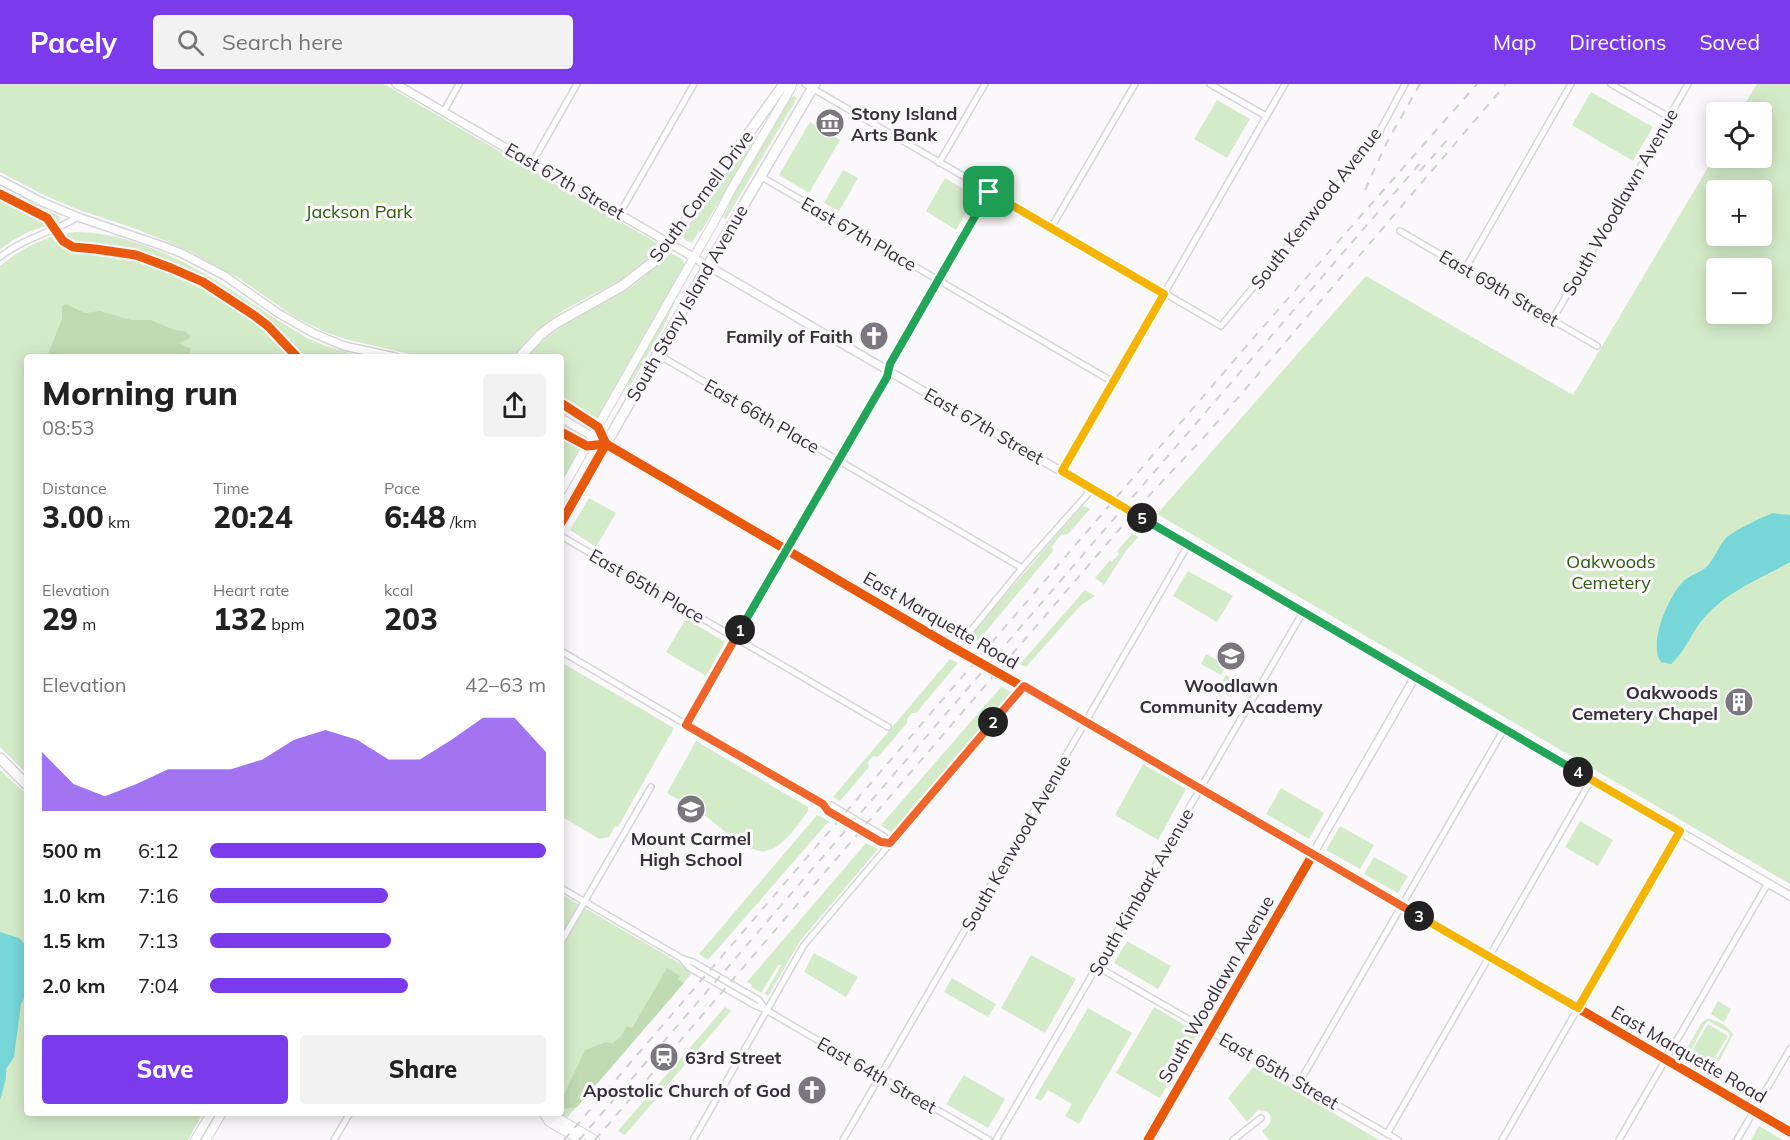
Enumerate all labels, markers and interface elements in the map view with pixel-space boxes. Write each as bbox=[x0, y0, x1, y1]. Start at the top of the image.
search box bbox=[153, 15, 573, 69]
text: Pacely bbox=[30, 25, 117, 60]
icon: search bbox=[174, 26, 207, 59]
text: Search here bbox=[222, 28, 343, 56]
text: Map bbox=[1493, 29, 1536, 55]
text: Directions bbox=[1569, 29, 1666, 55]
text: Saved bbox=[1699, 29, 1760, 55]
place label: Stony Island Arts Bank bbox=[851, 102, 957, 146]
map controls bbox=[1706, 102, 1772, 324]
button: locate bbox=[1706, 102, 1772, 168]
street label: South Woodlawn Avenue bbox=[1557, 104, 1683, 300]
museum icon: Stony Island Arts Bank bbox=[814, 107, 846, 139]
street label: South Kenwood Avenue bbox=[1246, 122, 1386, 294]
street label: South Cornell Drive bbox=[644, 126, 758, 266]
street label: East 67th Street bbox=[501, 138, 629, 224]
pin bbox=[963, 166, 1014, 217]
icon: arrive bbox=[972, 175, 1005, 208]
button: + bbox=[1706, 180, 1772, 246]
street label: East 67th Place bbox=[797, 192, 921, 276]
park label: Jackson Park bbox=[305, 200, 413, 223]
street label: South Stony Island Avenue bbox=[621, 201, 753, 405]
street label: East 69th Street bbox=[1435, 245, 1563, 331]
button: − bbox=[1706, 258, 1772, 324]
church icon: Family of Faith bbox=[858, 320, 890, 352]
place label: Family of Faith bbox=[726, 325, 853, 348]
text: Morning run bbox=[42, 372, 238, 413]
button: share bbox=[483, 374, 546, 437]
street label: East 66th Place bbox=[700, 374, 824, 458]
street label: East 67th Street bbox=[920, 383, 1048, 469]
text: 08:53 bbox=[42, 415, 95, 440]
text: Distance bbox=[42, 478, 107, 498]
text: Time bbox=[213, 478, 249, 498]
text: Pace bbox=[384, 478, 420, 498]
text: 3.00 bbox=[42, 498, 104, 536]
text: 20:24 bbox=[213, 498, 293, 536]
text: 6:48 bbox=[384, 498, 446, 536]
pin: 5 bbox=[1127, 503, 1157, 533]
text: 5 bbox=[1137, 508, 1147, 528]
text: km bbox=[104, 512, 130, 532]
text: /km bbox=[446, 512, 477, 532]
street label: East 65th Place bbox=[585, 544, 709, 628]
park label: Oakwoods Cemetery bbox=[1566, 550, 1656, 594]
street label: East Marquette Road bbox=[859, 566, 1023, 674]
text: Elevation bbox=[42, 580, 110, 600]
text: Heart rate bbox=[213, 580, 289, 600]
text: kcal bbox=[384, 580, 413, 600]
text: 29 bbox=[42, 600, 78, 638]
text: 132 bbox=[213, 600, 267, 638]
text: 203 bbox=[384, 600, 438, 638]
text: m bbox=[78, 614, 96, 634]
text: bpm bbox=[267, 614, 304, 634]
pin: 1 bbox=[725, 615, 755, 645]
text: 1 bbox=[735, 620, 745, 640]
school or university icon: Woodlawn Community Academy bbox=[1215, 640, 1247, 672]
text: Elevation bbox=[42, 672, 127, 697]
text: 42–63 m bbox=[465, 672, 546, 697]
place label: Woodlawn Community Academy bbox=[1139, 674, 1323, 718]
place label: Oakwoods Cemetery Chapel bbox=[1571, 681, 1718, 725]
building icon: Oakwoods Cemetery Chapel bbox=[1723, 686, 1755, 718]
pin: 2 bbox=[978, 707, 1008, 737]
text: 2 bbox=[988, 712, 998, 732]
street label: South Kenwood Avenue bbox=[956, 751, 1076, 935]
pin: 4 bbox=[1563, 757, 1593, 787]
text: 4 bbox=[1573, 762, 1583, 782]
school or university icon: Mount Carmel High School bbox=[675, 793, 707, 825]
street label: South Kimbark Avenue bbox=[1084, 804, 1198, 980]
place label: Mount Carmel High School bbox=[631, 827, 751, 871]
text: 500 m bbox=[42, 838, 101, 863]
text: 6:12 bbox=[138, 838, 179, 863]
text: 1.0 km bbox=[42, 883, 105, 908]
text: 7:16 bbox=[138, 883, 179, 908]
street label: South Woodlawn Avenue bbox=[1153, 891, 1279, 1087]
pin: 3 bbox=[1404, 901, 1434, 931]
text: 3 bbox=[1414, 906, 1424, 926]
text: 1.5 km bbox=[42, 928, 105, 953]
text: 7:13 bbox=[138, 928, 179, 953]
text: 2.0 km bbox=[42, 973, 105, 998]
text: 7:04 bbox=[138, 973, 179, 998]
street label: East Marquette Road bbox=[1607, 1000, 1771, 1108]
street label: East 65th Street bbox=[1215, 1028, 1343, 1114]
street label: East 64th Street bbox=[813, 1032, 941, 1118]
button: Save bbox=[42, 1035, 288, 1104]
button: Share bbox=[300, 1035, 546, 1104]
station icon: 63rd Street bbox=[648, 1041, 680, 1073]
place label: 63rd Street bbox=[685, 1046, 782, 1069]
church icon: Apostolic Church of God bbox=[796, 1074, 828, 1106]
place label: Apostolic Church of God bbox=[583, 1079, 791, 1102]

